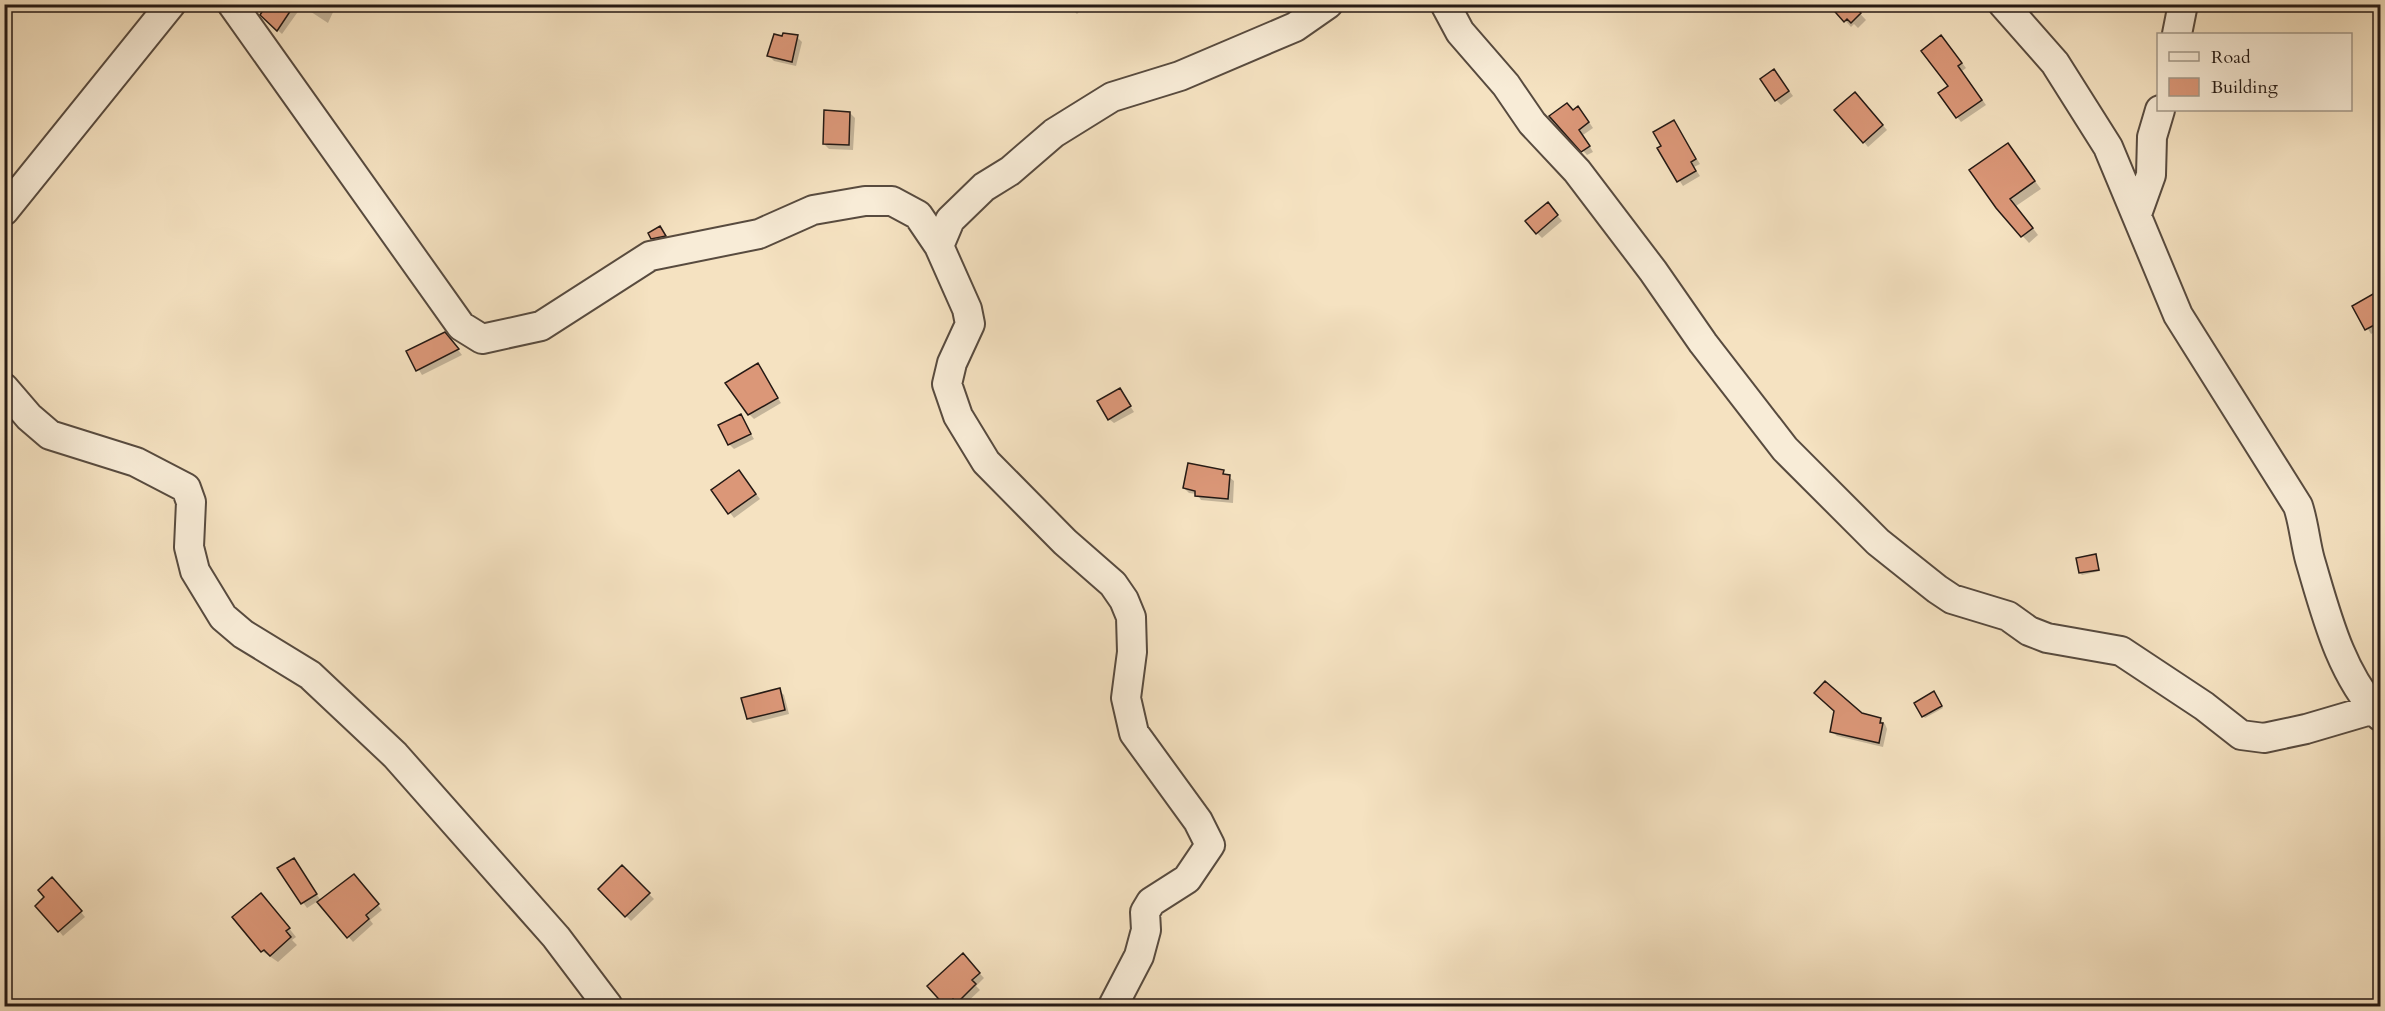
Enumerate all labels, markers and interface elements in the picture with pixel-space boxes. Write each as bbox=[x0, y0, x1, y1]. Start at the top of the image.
legend bbox=[2157, 33, 2352, 111]
text: Road bbox=[2211, 45, 2251, 70]
text: Building bbox=[2211, 75, 2279, 100]

